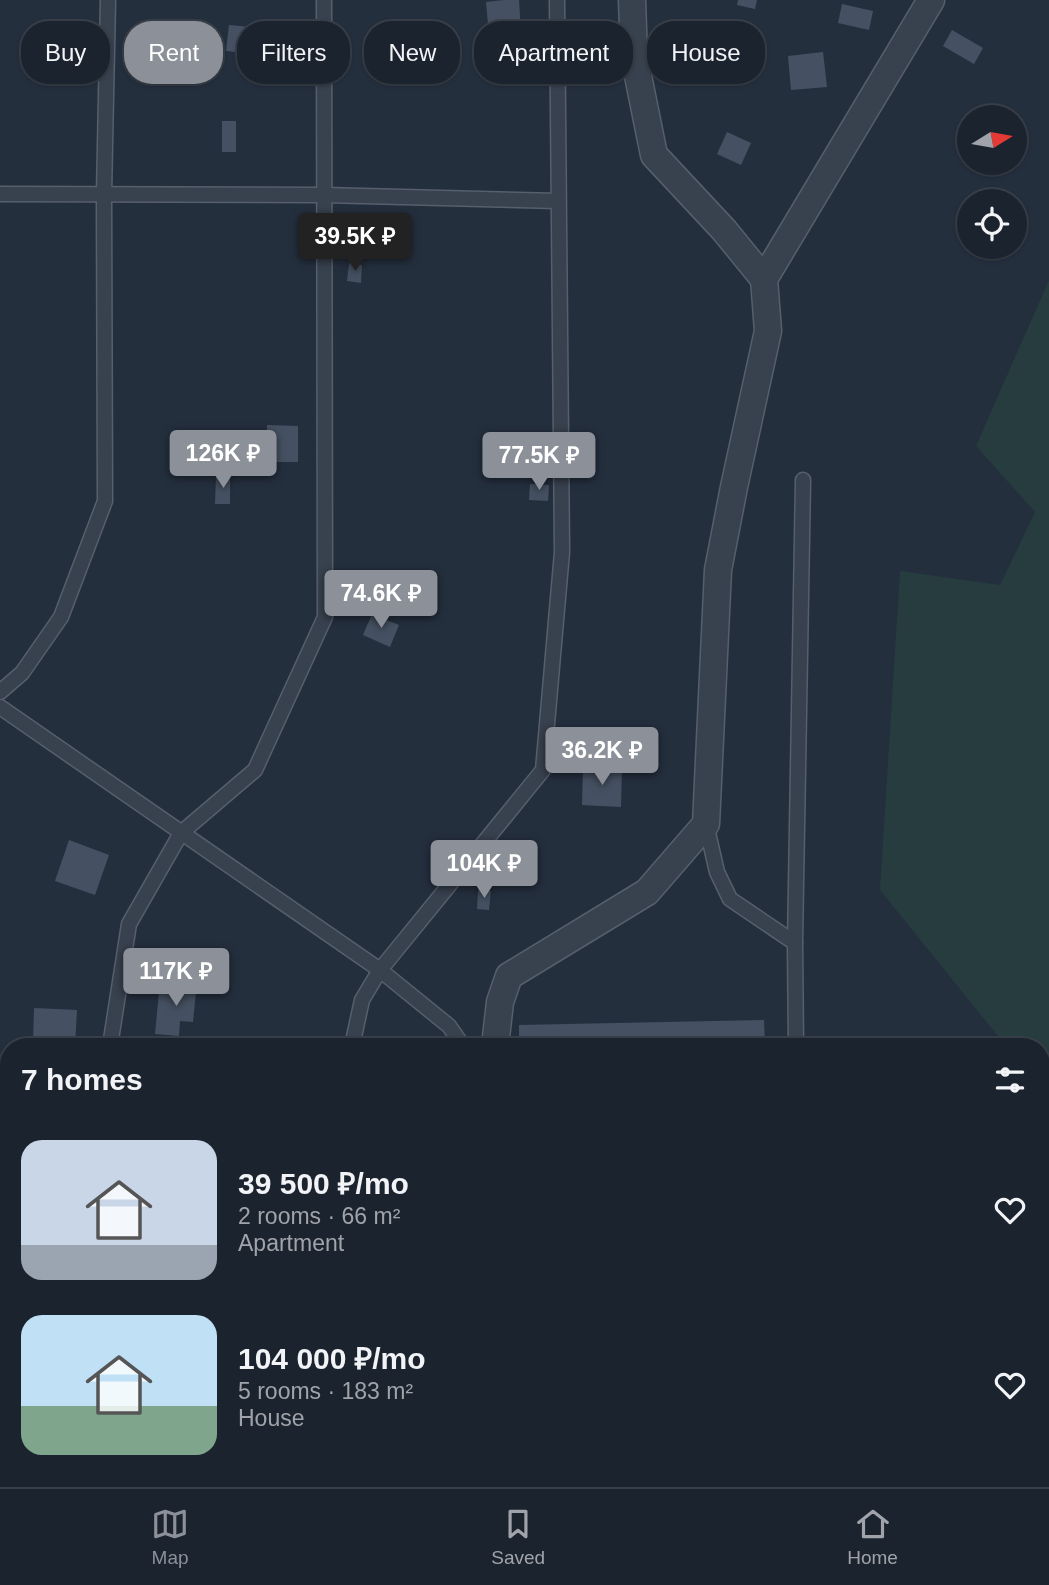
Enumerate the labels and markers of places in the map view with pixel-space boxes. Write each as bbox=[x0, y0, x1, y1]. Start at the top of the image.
pin: 39.5K ₽ bbox=[290, 214, 420, 273]
pin: 126K ₽ bbox=[166, 430, 280, 490]
pin: 77.5K ₽ bbox=[474, 433, 604, 492]
pin: 74.6K ₽ bbox=[316, 570, 446, 630]
pin: 36.2K ₽ bbox=[537, 728, 667, 787]
pin: 104K ₽ bbox=[427, 841, 541, 900]
pin: 117K ₽ bbox=[119, 948, 233, 1008]

